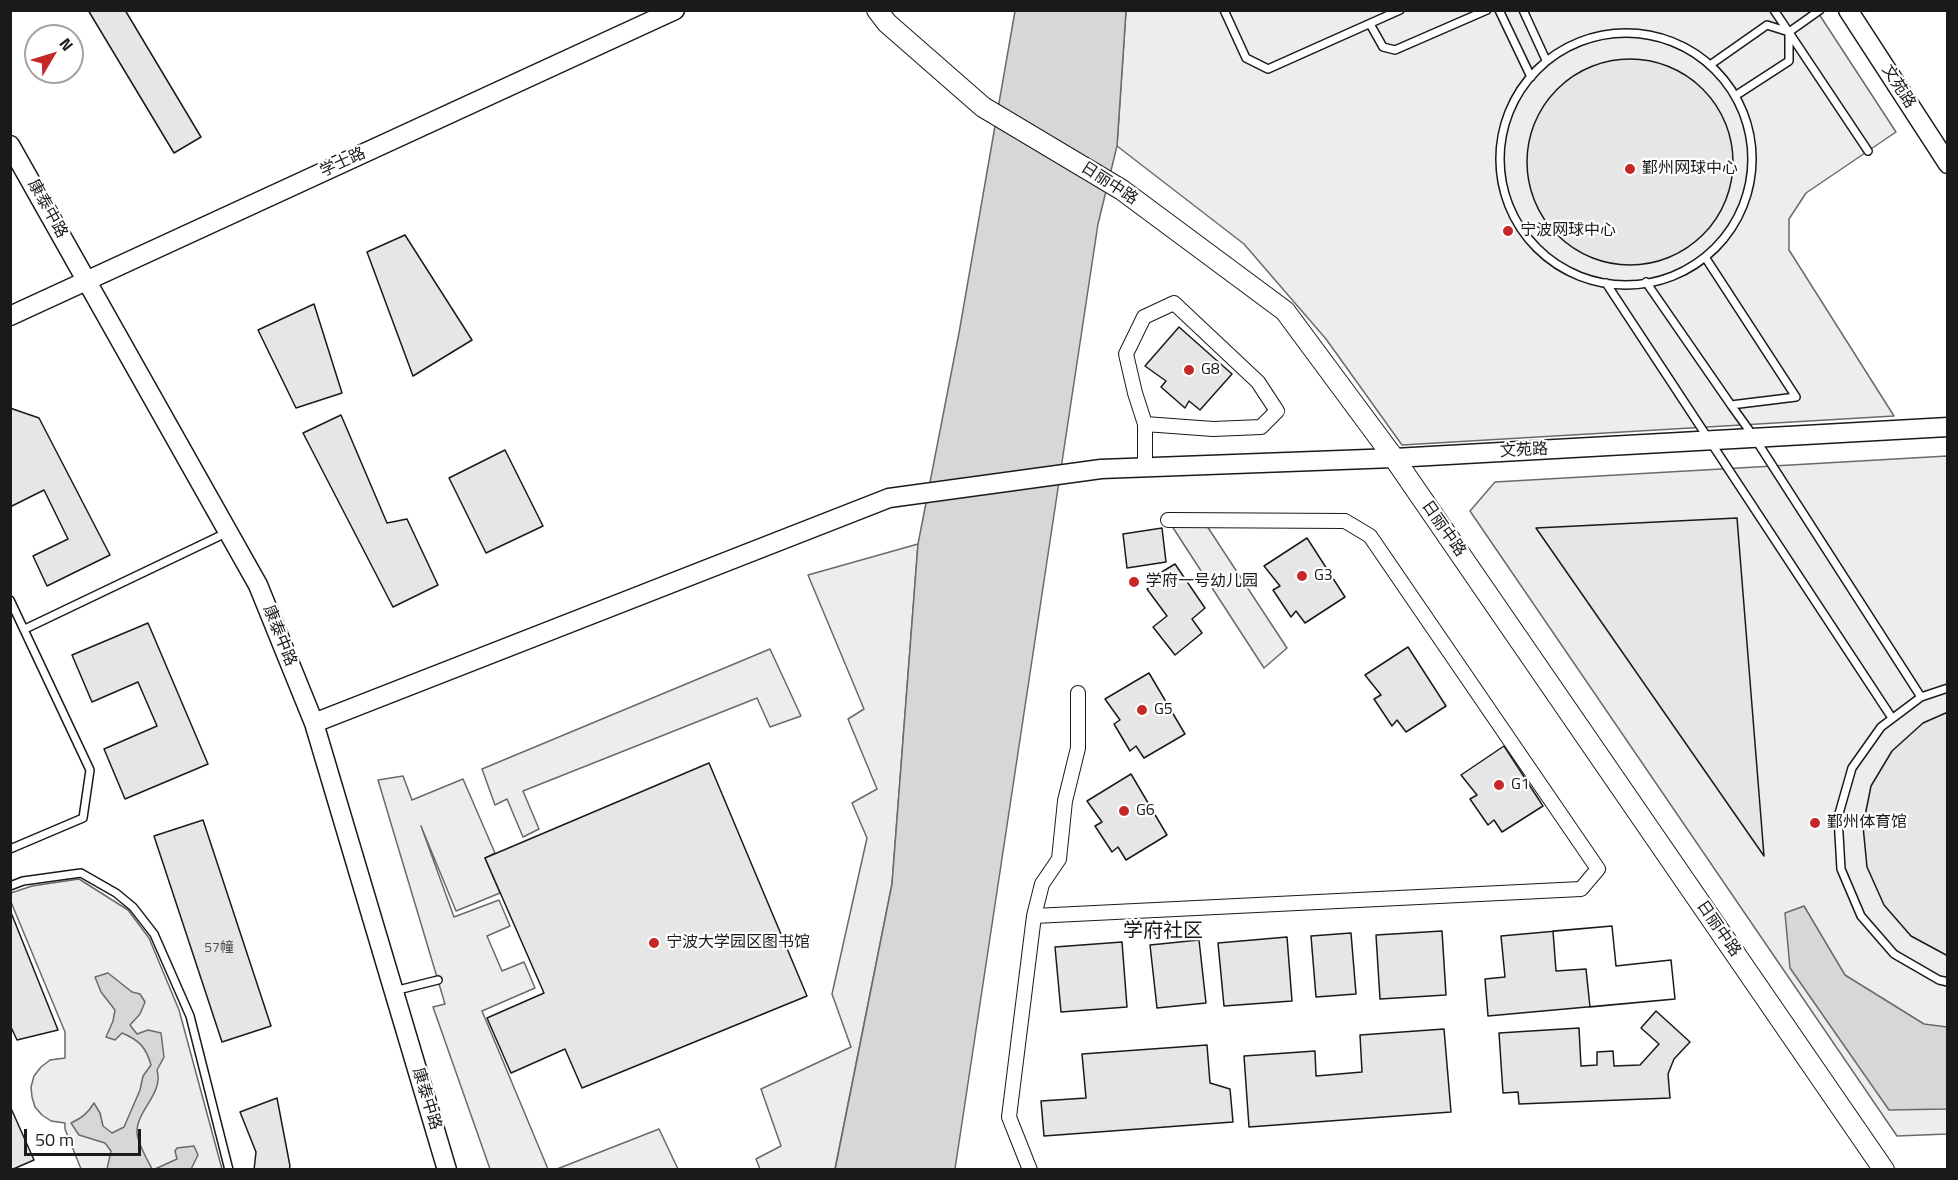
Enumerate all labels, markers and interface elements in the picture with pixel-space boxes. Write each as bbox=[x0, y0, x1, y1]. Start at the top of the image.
north arrow bbox=[24, 24, 84, 84]
text: N bbox=[54, 32, 79, 56]
street label: 文苑路 bbox=[1877, 62, 1919, 112]
street label: 学士路 bbox=[317, 144, 369, 182]
street label: 日丽中路 bbox=[1077, 159, 1141, 209]
place label: 鄞州网球中心 bbox=[1642, 159, 1738, 179]
marker: 鄞州网球中心 bbox=[1623, 162, 1637, 176]
street label: 康泰中路 bbox=[23, 176, 71, 242]
place label: 宁波网球中心 bbox=[1520, 221, 1616, 241]
marker: 宁波网球中心 bbox=[1501, 224, 1515, 238]
place label: G8 bbox=[1201, 360, 1220, 380]
marker: G8 bbox=[1182, 363, 1196, 377]
street label: 文苑路 bbox=[1500, 440, 1548, 462]
street label: 日丽中路 bbox=[1417, 497, 1469, 561]
place label: G3 bbox=[1314, 566, 1333, 586]
marker: G3 bbox=[1295, 569, 1309, 583]
place label: 学府一号幼儿园 bbox=[1146, 572, 1258, 592]
marker: 学府一号幼儿园 bbox=[1127, 575, 1141, 589]
street label: 康泰中路 bbox=[258, 603, 300, 669]
place label: G5 bbox=[1154, 700, 1173, 720]
marker: G5 bbox=[1135, 703, 1149, 717]
place label: G1 bbox=[1511, 775, 1530, 795]
marker: G1 bbox=[1492, 778, 1506, 792]
place label: G6 bbox=[1136, 801, 1155, 821]
marker: G6 bbox=[1117, 804, 1131, 818]
place label: 鄞州体育馆 bbox=[1827, 813, 1907, 833]
marker: 鄞州体育馆 bbox=[1808, 816, 1822, 830]
street label: 日丽中路 bbox=[1692, 897, 1744, 961]
district label: 学府社区 bbox=[1123, 920, 1203, 944]
place label: 宁波大学园区图书馆 bbox=[666, 933, 810, 953]
marker: 宁波大学园区图书馆 bbox=[647, 936, 661, 950]
house number: 57幢 bbox=[204, 941, 234, 957]
street label: 康泰中路 bbox=[407, 1066, 445, 1132]
scale bar bbox=[27, 1117, 144, 1155]
text: 50 m bbox=[35, 1126, 74, 1153]

